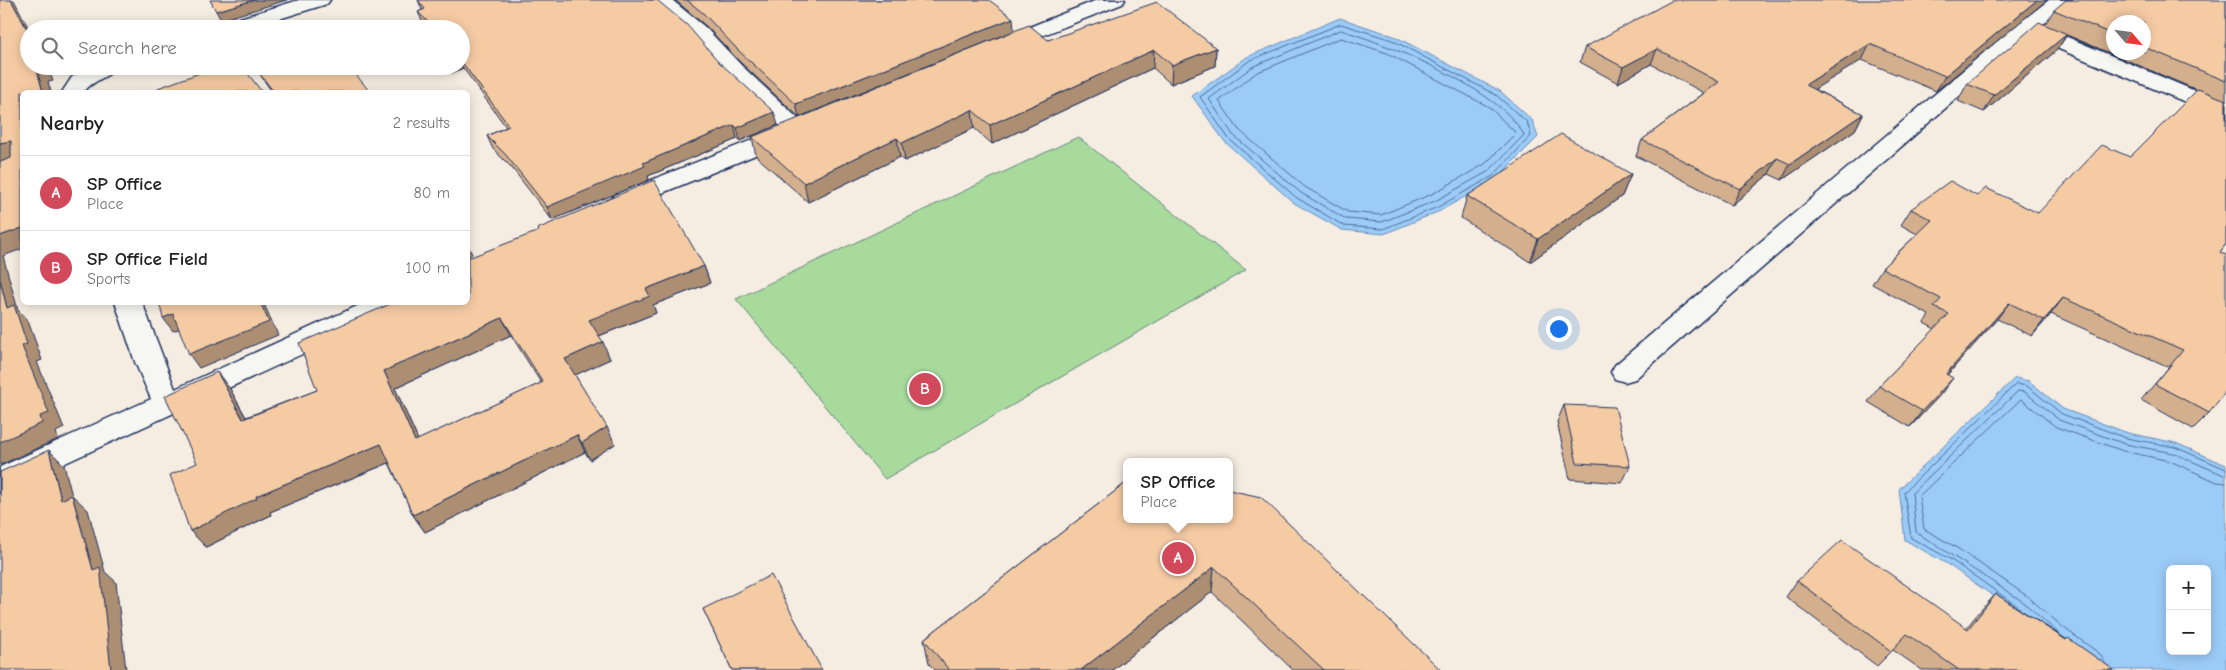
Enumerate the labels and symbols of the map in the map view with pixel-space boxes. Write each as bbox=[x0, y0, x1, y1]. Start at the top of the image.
north arrow bbox=[2106, 15, 2151, 60]
your location bbox=[1546, 316, 1572, 342]
pin: B bbox=[909, 370, 941, 408]
pin: A bbox=[1162, 539, 1194, 577]

